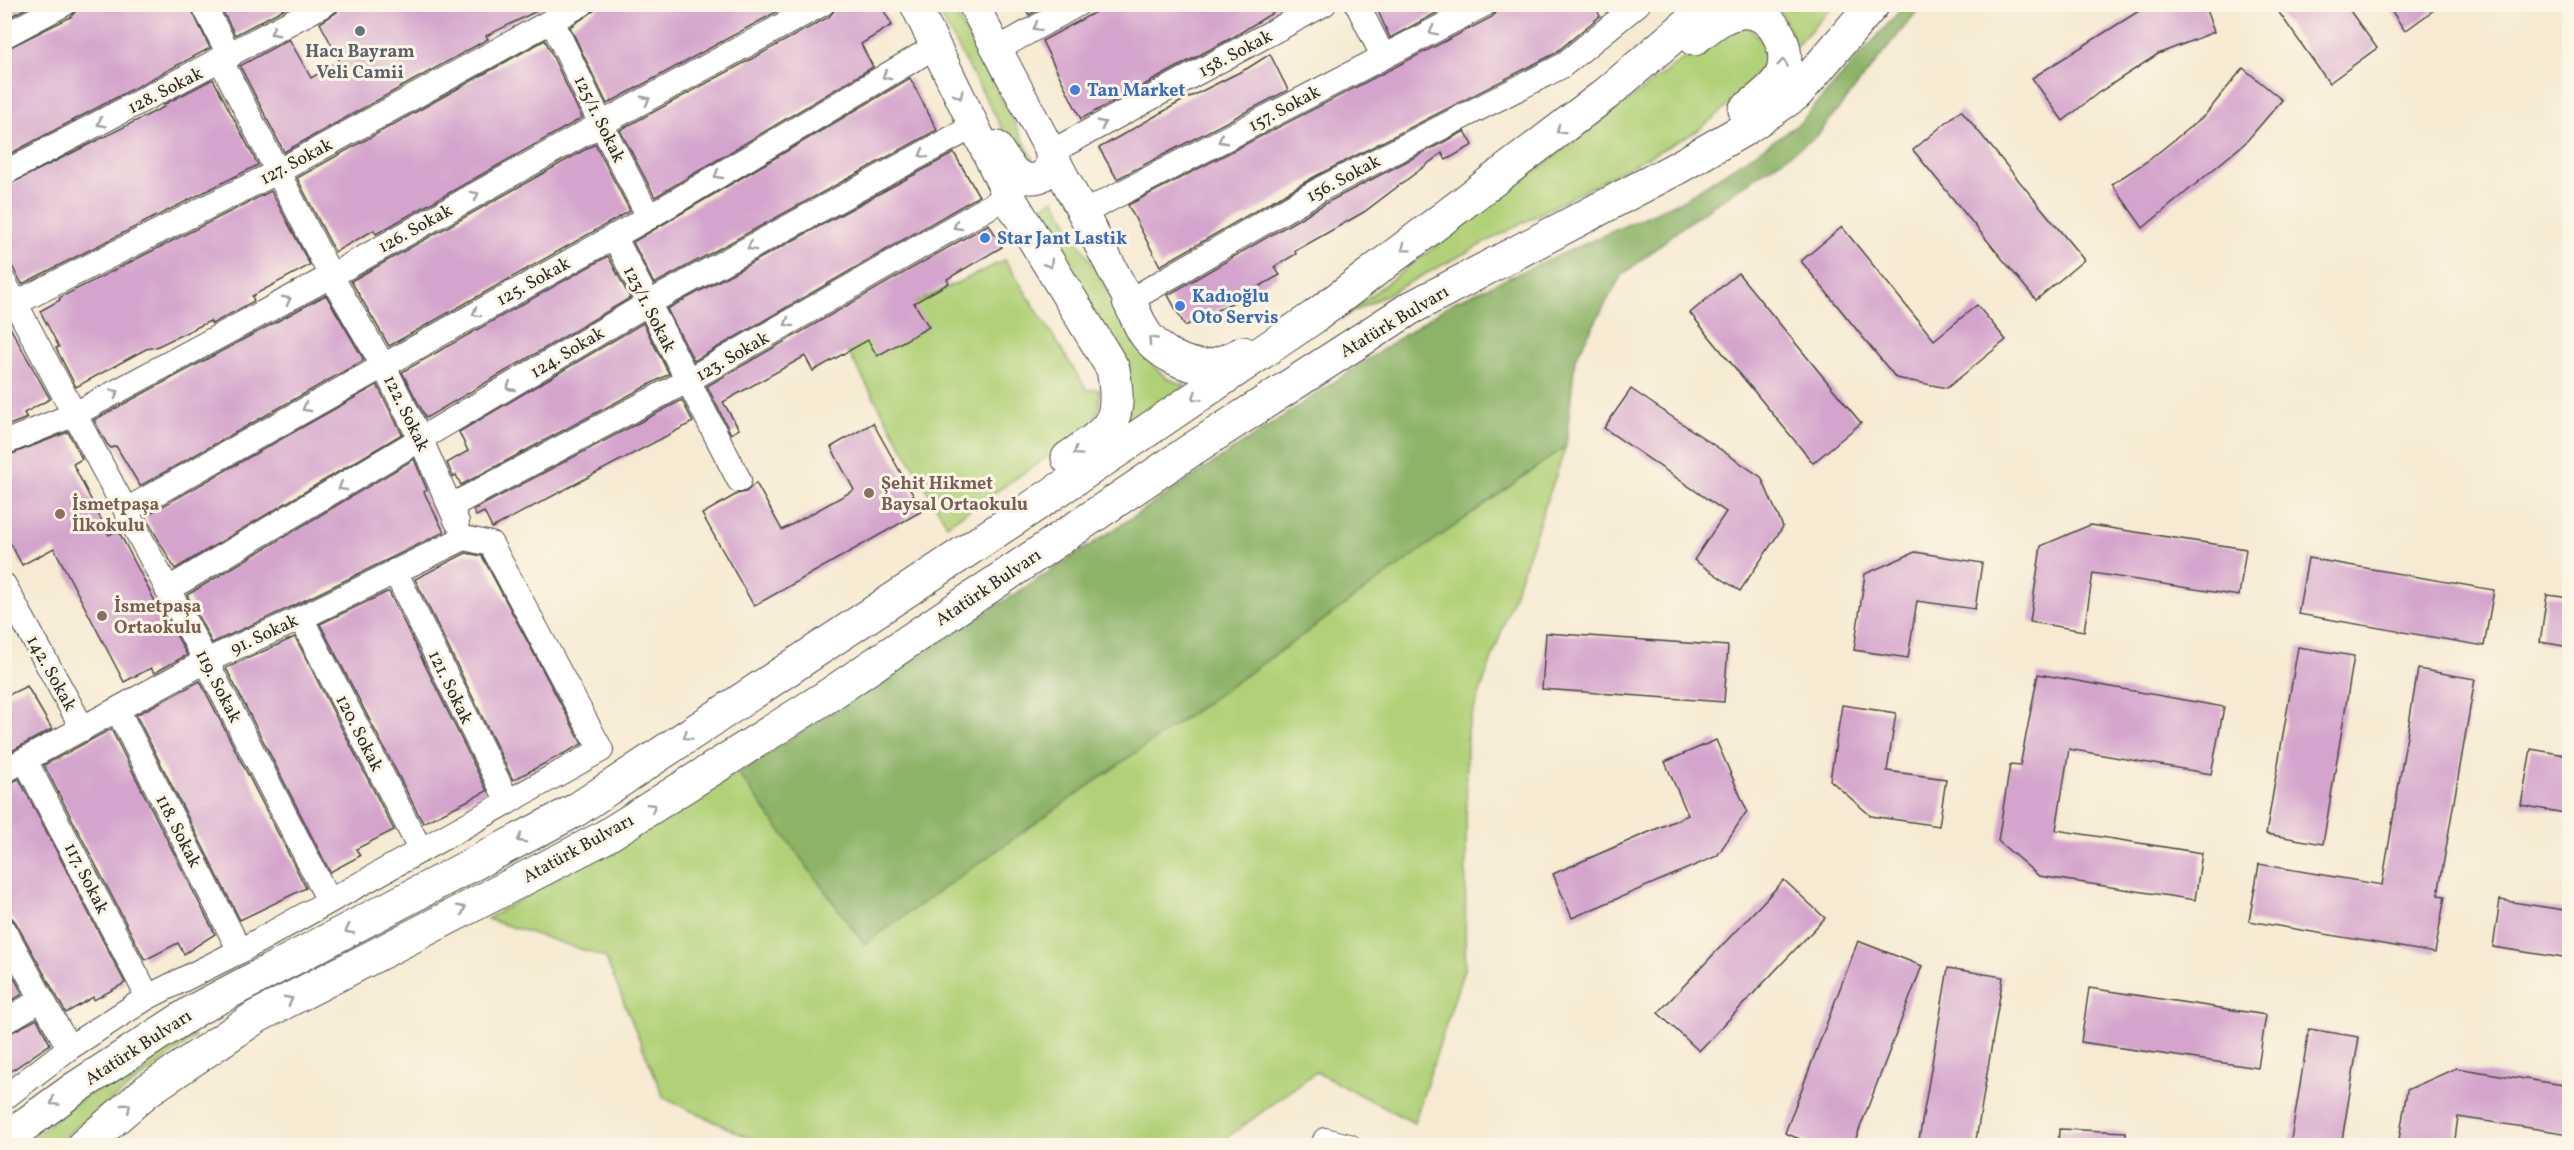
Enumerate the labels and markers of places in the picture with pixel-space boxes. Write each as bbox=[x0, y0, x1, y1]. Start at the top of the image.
marker: Hacı Bayram Veli Camii bbox=[353, 24, 367, 38]
place label: Hacı Bayram Veli Camii bbox=[305, 40, 415, 86]
place label: Tan Market bbox=[1087, 79, 1185, 104]
marker: Tan Market bbox=[1068, 83, 1082, 97]
place label: Star Jant Lastik bbox=[997, 227, 1127, 252]
marker: Star Jant Lastik bbox=[978, 231, 992, 245]
place label: Kadıoğlu Oto Servis bbox=[1192, 285, 1279, 331]
marker: Kadıoğlu Oto Servis bbox=[1173, 299, 1187, 313]
place label: Şehit Hikmet Baysal Ortaokulu bbox=[881, 472, 1028, 518]
marker: Şehit Hikmet Baysal Ortaokulu bbox=[862, 486, 876, 500]
place label: İsmetpaşa İlkokulu bbox=[72, 493, 160, 539]
marker: İsmetpaşa İlkokulu bbox=[53, 507, 67, 521]
place label: İsmetpaşa Ortaokulu bbox=[114, 595, 202, 641]
marker: İsmetpaşa Ortaokulu bbox=[95, 609, 109, 623]

